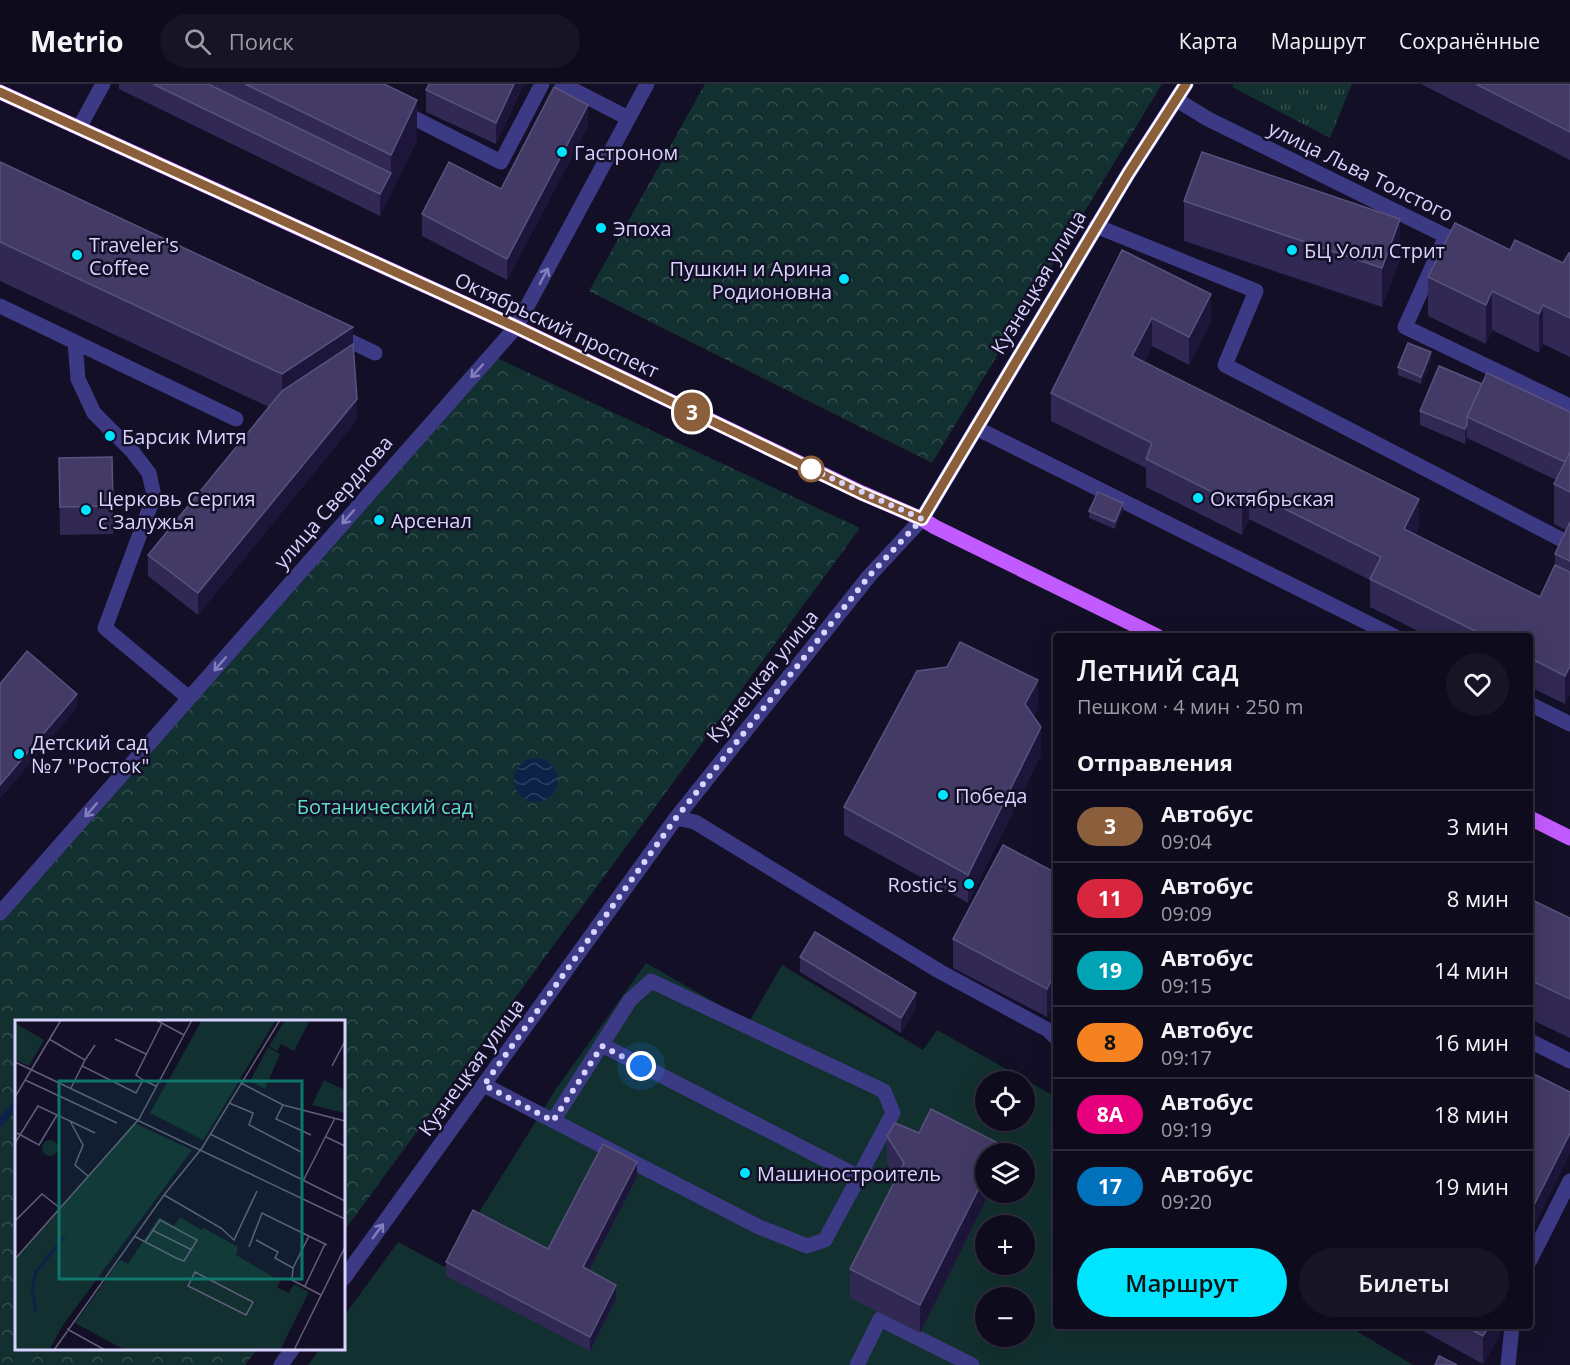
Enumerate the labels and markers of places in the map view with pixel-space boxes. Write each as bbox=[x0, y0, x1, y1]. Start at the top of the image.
place label: Гастроном bbox=[574, 139, 678, 166]
marker: Гастроном bbox=[555, 145, 569, 159]
place label: Эпоха bbox=[613, 215, 672, 242]
marker: Эпоха bbox=[594, 221, 608, 235]
place label: Traveler's Coffee bbox=[89, 231, 179, 281]
place label: БЦ Уолл Стрит bbox=[1304, 237, 1445, 264]
marker: БЦ Уолл Стрит bbox=[1285, 243, 1299, 257]
marker: Traveler's Coffee bbox=[70, 248, 84, 262]
place label: Пушкин и Арина Родионовна bbox=[669, 255, 832, 305]
marker: Пушкин и Арина Родионовна bbox=[837, 272, 851, 286]
place label: Барсик Митя bbox=[122, 423, 247, 450]
marker: Барсик Митя bbox=[103, 429, 117, 443]
unlabelled marker bbox=[798, 456, 824, 482]
place label: Церковь Сергия с Залужья bbox=[98, 485, 256, 535]
place label: Октябрьская bbox=[1210, 485, 1334, 512]
marker: Октябрьская bbox=[1191, 491, 1205, 505]
marker: Церковь Сергия с Залужья bbox=[79, 503, 93, 517]
place label: Арсенал bbox=[391, 507, 472, 534]
marker: Арсенал bbox=[372, 513, 386, 527]
place label: Детский сад №7 "Росток" bbox=[31, 729, 149, 779]
marker: Детский сад №7 "Росток" bbox=[12, 747, 26, 761]
place label: Победа bbox=[955, 782, 1027, 809]
marker: Победа bbox=[936, 788, 950, 802]
place label: Rostic's bbox=[887, 871, 957, 898]
marker: Rostic's bbox=[962, 877, 976, 891]
place label: Машиностроитель bbox=[757, 1160, 941, 1187]
marker: Машиностроитель bbox=[738, 1166, 752, 1180]

